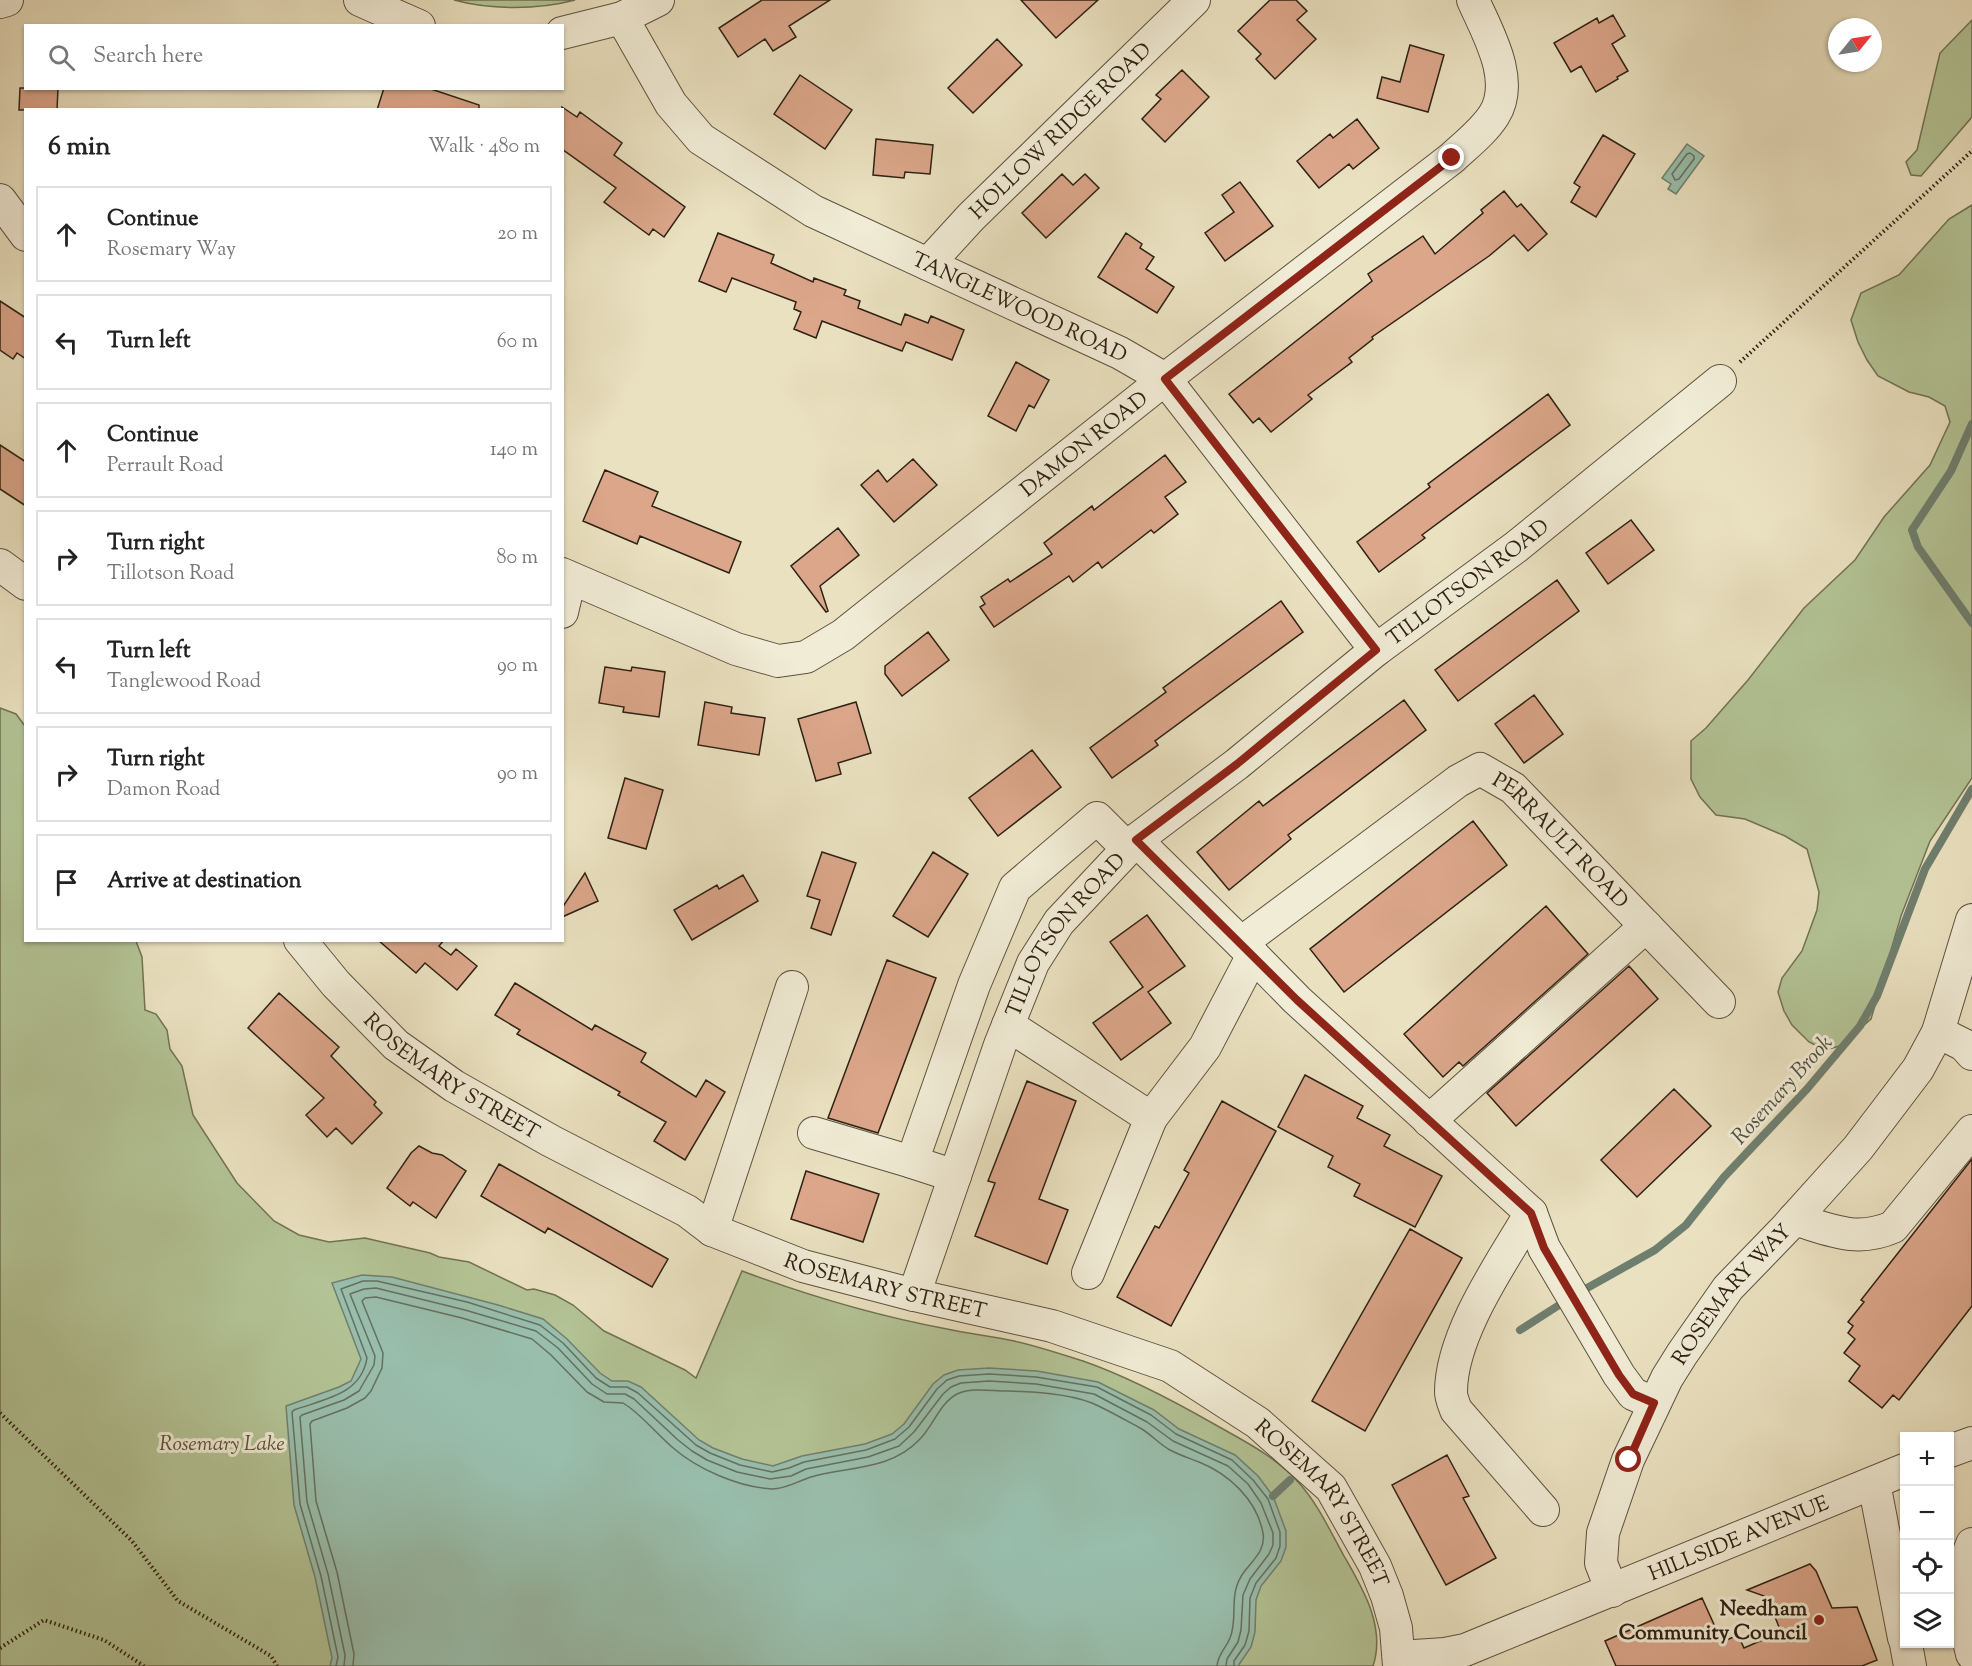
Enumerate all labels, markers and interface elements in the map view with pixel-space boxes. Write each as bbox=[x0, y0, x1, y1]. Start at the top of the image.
north arrow bbox=[1828, 18, 1882, 72]
search box bbox=[24, 24, 564, 90]
street label: HOLLOW RIDGE ROAD bbox=[964, 36, 1159, 227]
icon: search bbox=[45, 41, 78, 74]
text: Search here bbox=[93, 41, 203, 73]
text: 6 min bbox=[48, 129, 111, 166]
text: Walk · 480 m bbox=[428, 133, 540, 162]
route end bbox=[1438, 144, 1464, 170]
text: Continue bbox=[107, 204, 198, 236]
icon: ahead bbox=[50, 218, 83, 251]
text: 20 m bbox=[497, 220, 538, 249]
text: Rosemary Way bbox=[107, 236, 236, 265]
street label: TANGLEWOOD ROAD bbox=[906, 246, 1131, 371]
icon: left bbox=[50, 326, 83, 359]
text: Turn left bbox=[107, 326, 190, 358]
text: 60 m bbox=[497, 328, 538, 357]
street label: DAMON ROAD bbox=[1015, 385, 1155, 505]
text: Continue bbox=[107, 420, 198, 452]
icon: ahead bbox=[50, 434, 83, 467]
text: 140 m bbox=[490, 436, 538, 465]
text: Perrault Road bbox=[107, 452, 224, 481]
street label: TILLOTSON ROAD bbox=[1381, 513, 1556, 654]
text: Turn right bbox=[107, 528, 204, 560]
icon: right bbox=[50, 542, 83, 575]
text: 80 m bbox=[497, 544, 538, 573]
text: Tillotson Road bbox=[107, 560, 234, 589]
text: Turn left bbox=[107, 636, 190, 668]
icon: left bbox=[50, 650, 83, 683]
text: 90 m bbox=[497, 652, 538, 681]
text: Tanglewood Road bbox=[107, 668, 261, 697]
text: Turn right bbox=[107, 744, 204, 776]
icon: right bbox=[50, 758, 83, 791]
text: 90 m bbox=[497, 760, 538, 789]
street label: PERRAULT ROAD bbox=[1486, 766, 1634, 916]
text: Damon Road bbox=[107, 776, 220, 805]
street label: TILLOTSON ROAD bbox=[1000, 847, 1134, 1022]
icon: arrive bbox=[50, 866, 83, 899]
text: Arrive at destination bbox=[107, 866, 302, 898]
street label: ROSEMARY STREET bbox=[355, 1007, 545, 1149]
water label: Rosemary Brook bbox=[1725, 1029, 1841, 1153]
street label: ROSEMARY WAY bbox=[1666, 1218, 1799, 1371]
street label: ROSEMARY STREET bbox=[779, 1247, 990, 1328]
street label: ROSEMARY STREET bbox=[1247, 1413, 1395, 1592]
park label: Rosemary Lake bbox=[159, 1430, 285, 1460]
map controls bbox=[1900, 1432, 1954, 1648]
button: + bbox=[1900, 1432, 1954, 1486]
route start bbox=[1615, 1446, 1641, 1472]
button: − bbox=[1900, 1486, 1954, 1540]
street label: HILLSIDE AVENUE bbox=[1644, 1489, 1834, 1590]
button: locate bbox=[1900, 1540, 1954, 1594]
button: layers bbox=[1900, 1594, 1954, 1648]
place label: Needham Community Council bbox=[1619, 1595, 1808, 1649]
marker: Needham Community Council bbox=[1812, 1613, 1826, 1627]

